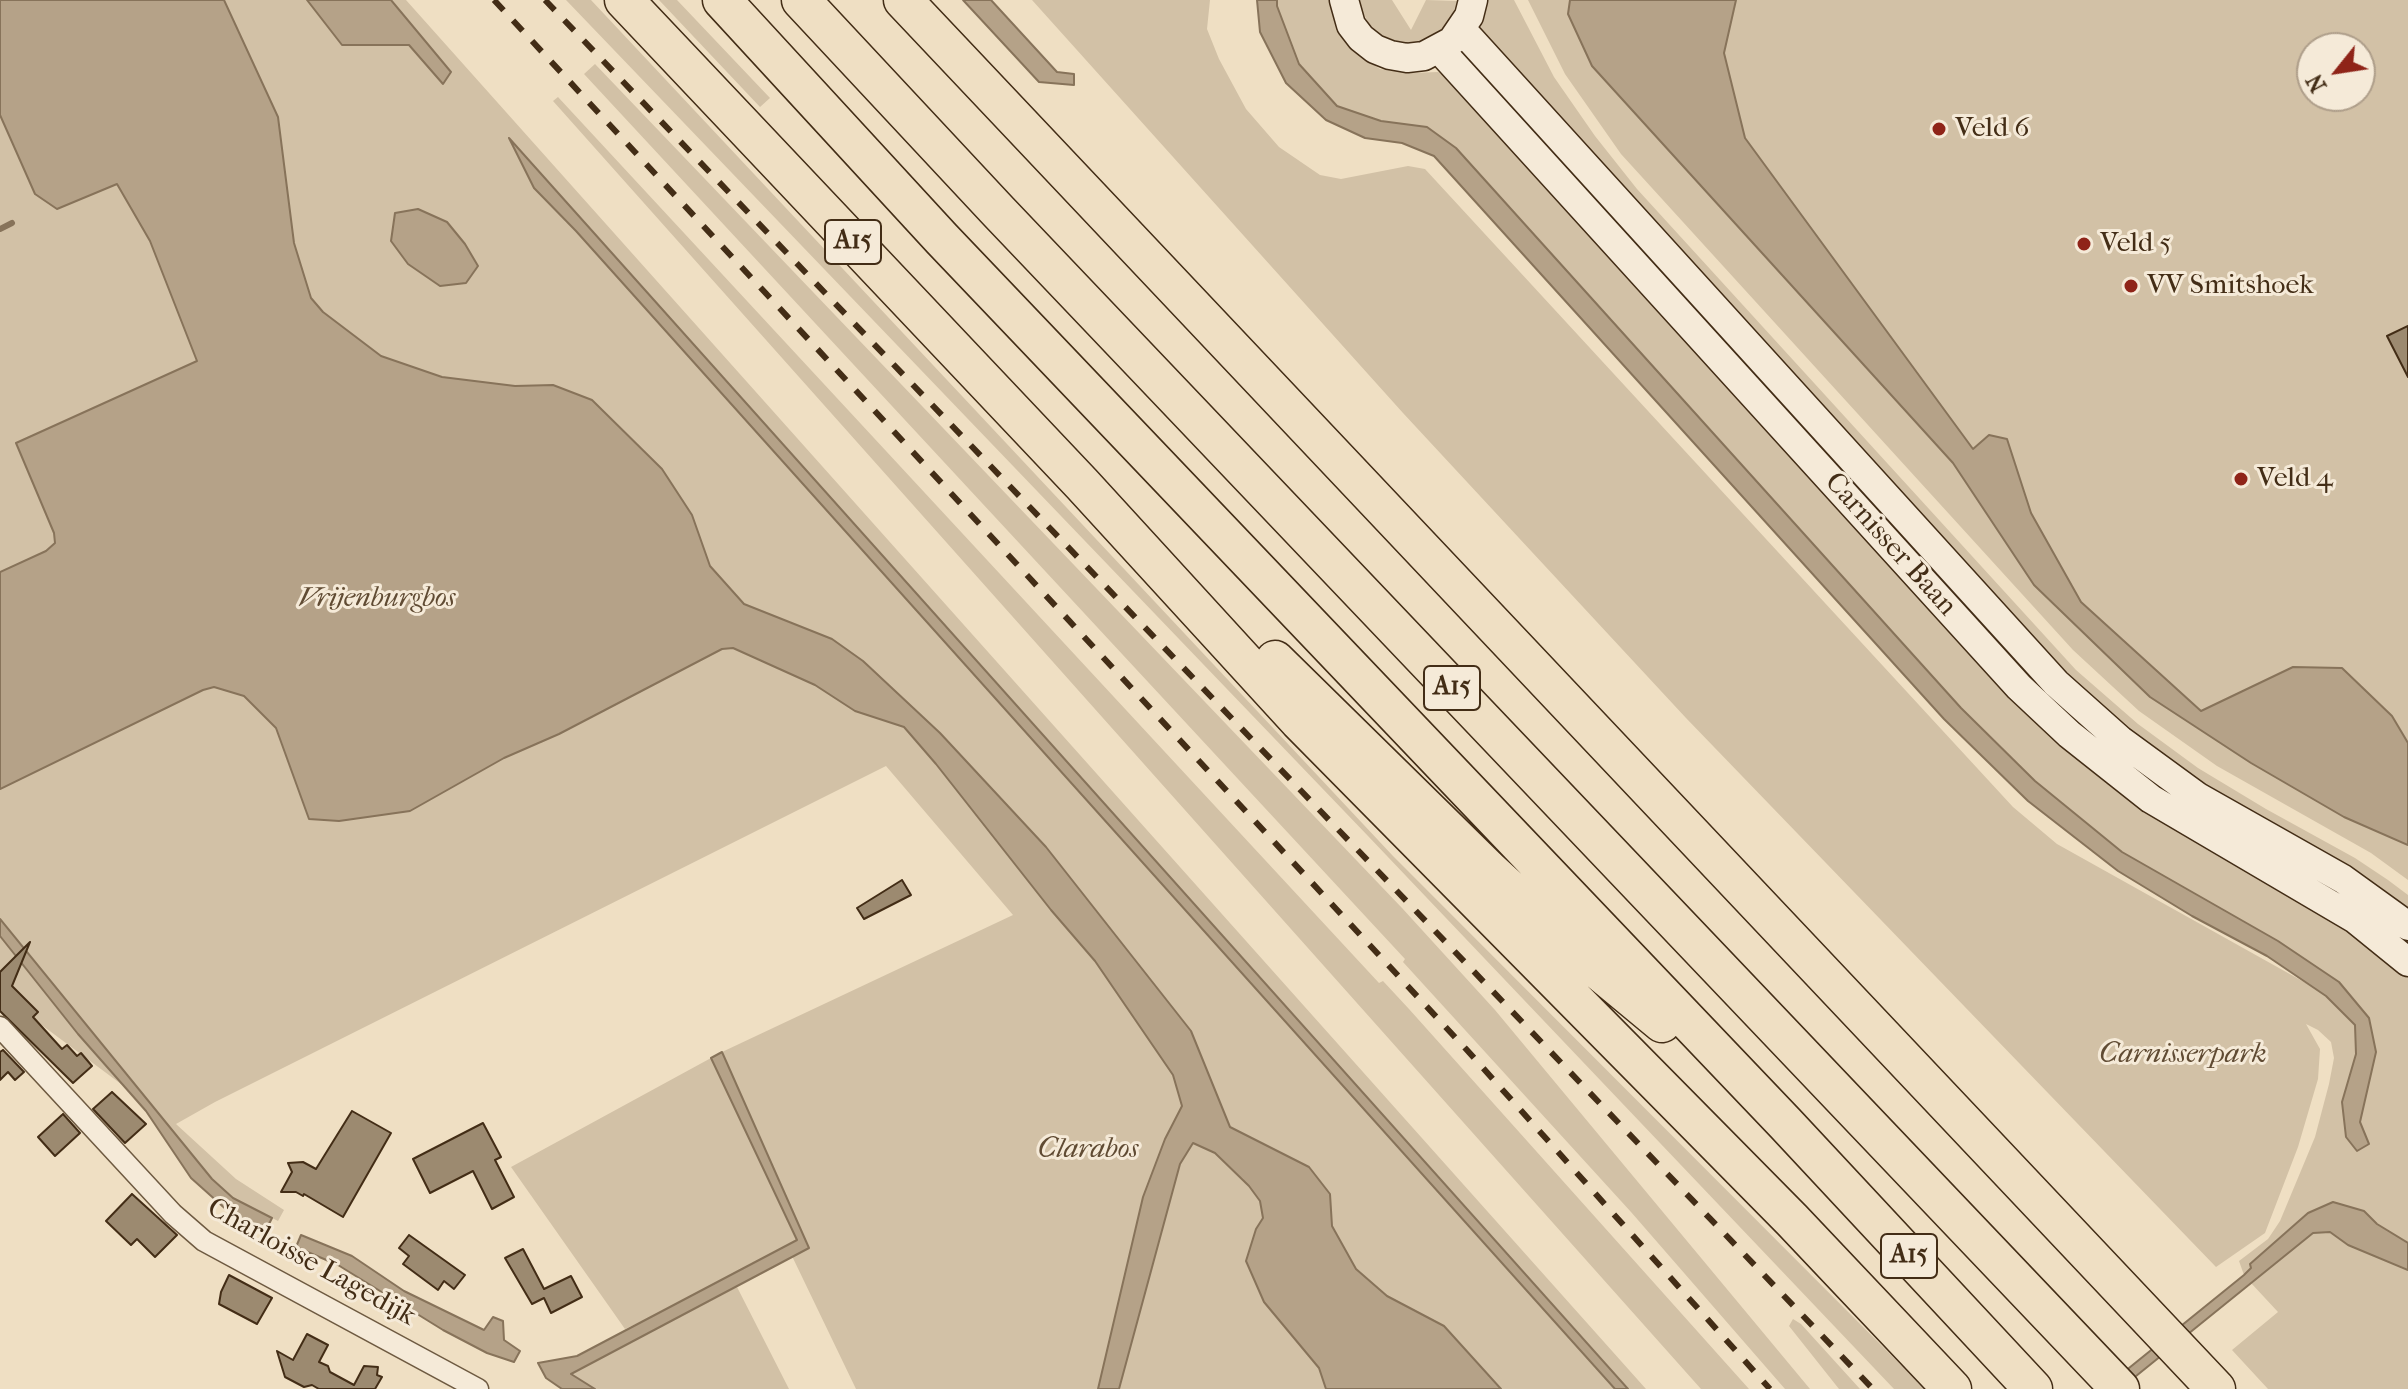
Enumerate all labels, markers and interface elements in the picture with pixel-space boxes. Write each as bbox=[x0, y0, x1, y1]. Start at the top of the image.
north arrow bbox=[2296, 32, 2376, 112]
text: N bbox=[2302, 69, 2332, 97]
place label: Veld 6 bbox=[1955, 112, 2029, 146]
marker: Veld 6 bbox=[1930, 120, 1948, 138]
road number: A15 bbox=[825, 220, 881, 264]
place label: Veld 5 bbox=[2100, 227, 2171, 261]
marker: Veld 5 bbox=[2075, 235, 2093, 253]
place label: VV Smitshoek bbox=[2147, 269, 2314, 303]
marker: VV Smitshoek bbox=[2122, 277, 2140, 295]
place label: Veld 4 bbox=[2257, 462, 2333, 496]
street label: Carnisser Baan bbox=[1817, 466, 1963, 624]
marker: Veld 4 bbox=[2232, 470, 2250, 488]
park label: Vrijenburgbos bbox=[299, 582, 455, 616]
road number: A15 bbox=[1424, 666, 1480, 710]
park label: Carnisserpark bbox=[2099, 1038, 2267, 1072]
park label: Clarabos bbox=[1038, 1133, 1138, 1167]
street label: Charloisse Lagedijk bbox=[201, 1192, 421, 1334]
road number: A15 bbox=[1881, 1234, 1937, 1278]

